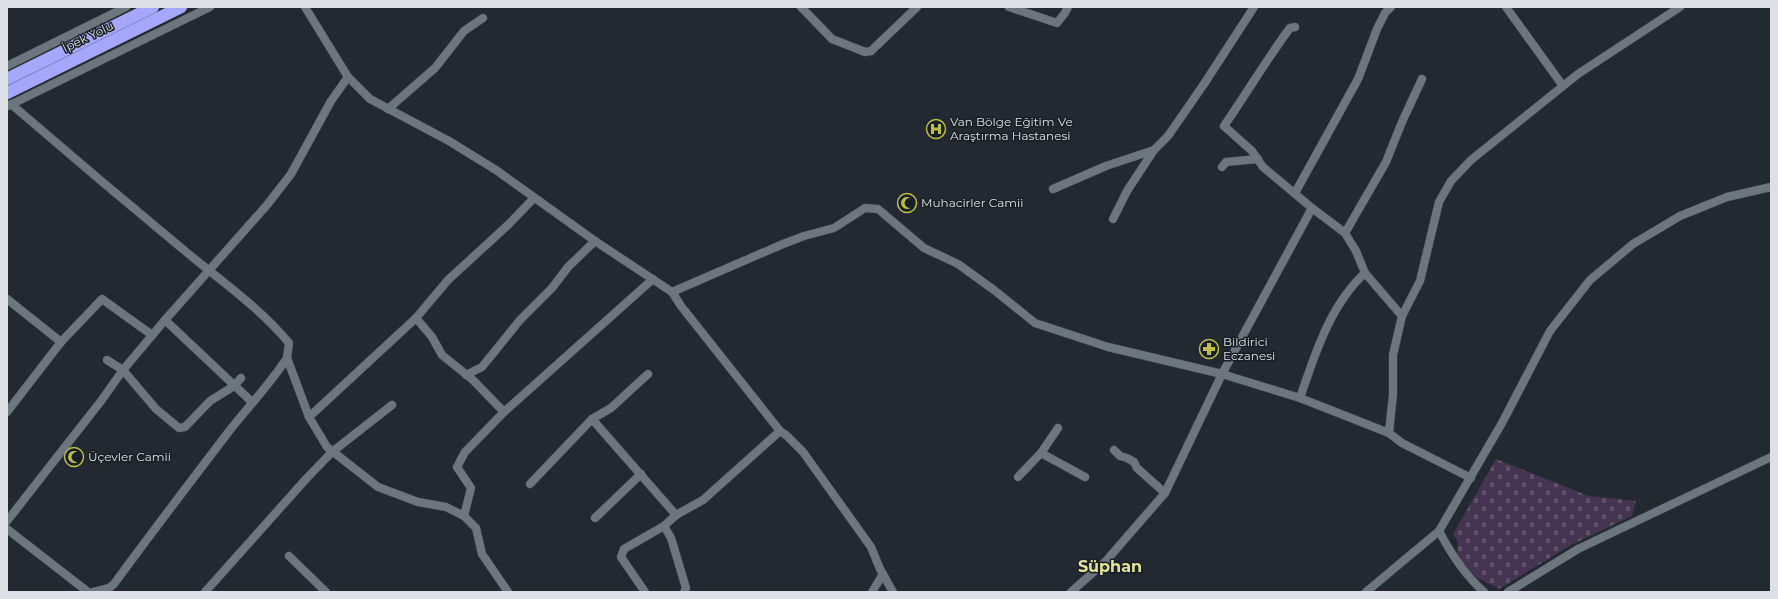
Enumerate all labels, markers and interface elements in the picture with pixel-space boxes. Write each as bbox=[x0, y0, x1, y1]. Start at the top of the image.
street label: İpek Yolu bbox=[60, 18, 116, 55]
place label: Van Bölge Eğitim Ve Araştırma Hastanesi bbox=[950, 114, 1073, 143]
hospital icon: Van Bölge Eğitim Ve Araştırma Hastanesi bbox=[925, 118, 947, 140]
mosque icon: Muhacirler Camii bbox=[896, 192, 918, 214]
place label: Muhacirler Camii bbox=[921, 195, 1023, 210]
place label: Bildirici Eczanesi bbox=[1223, 334, 1275, 363]
pharmacy icon: Bildirici Eczanesi bbox=[1198, 338, 1220, 360]
mosque icon: Üçevler Camii bbox=[63, 446, 85, 468]
place label: Üçevler Camii bbox=[88, 449, 171, 464]
district label: Süphan bbox=[1078, 557, 1142, 576]

